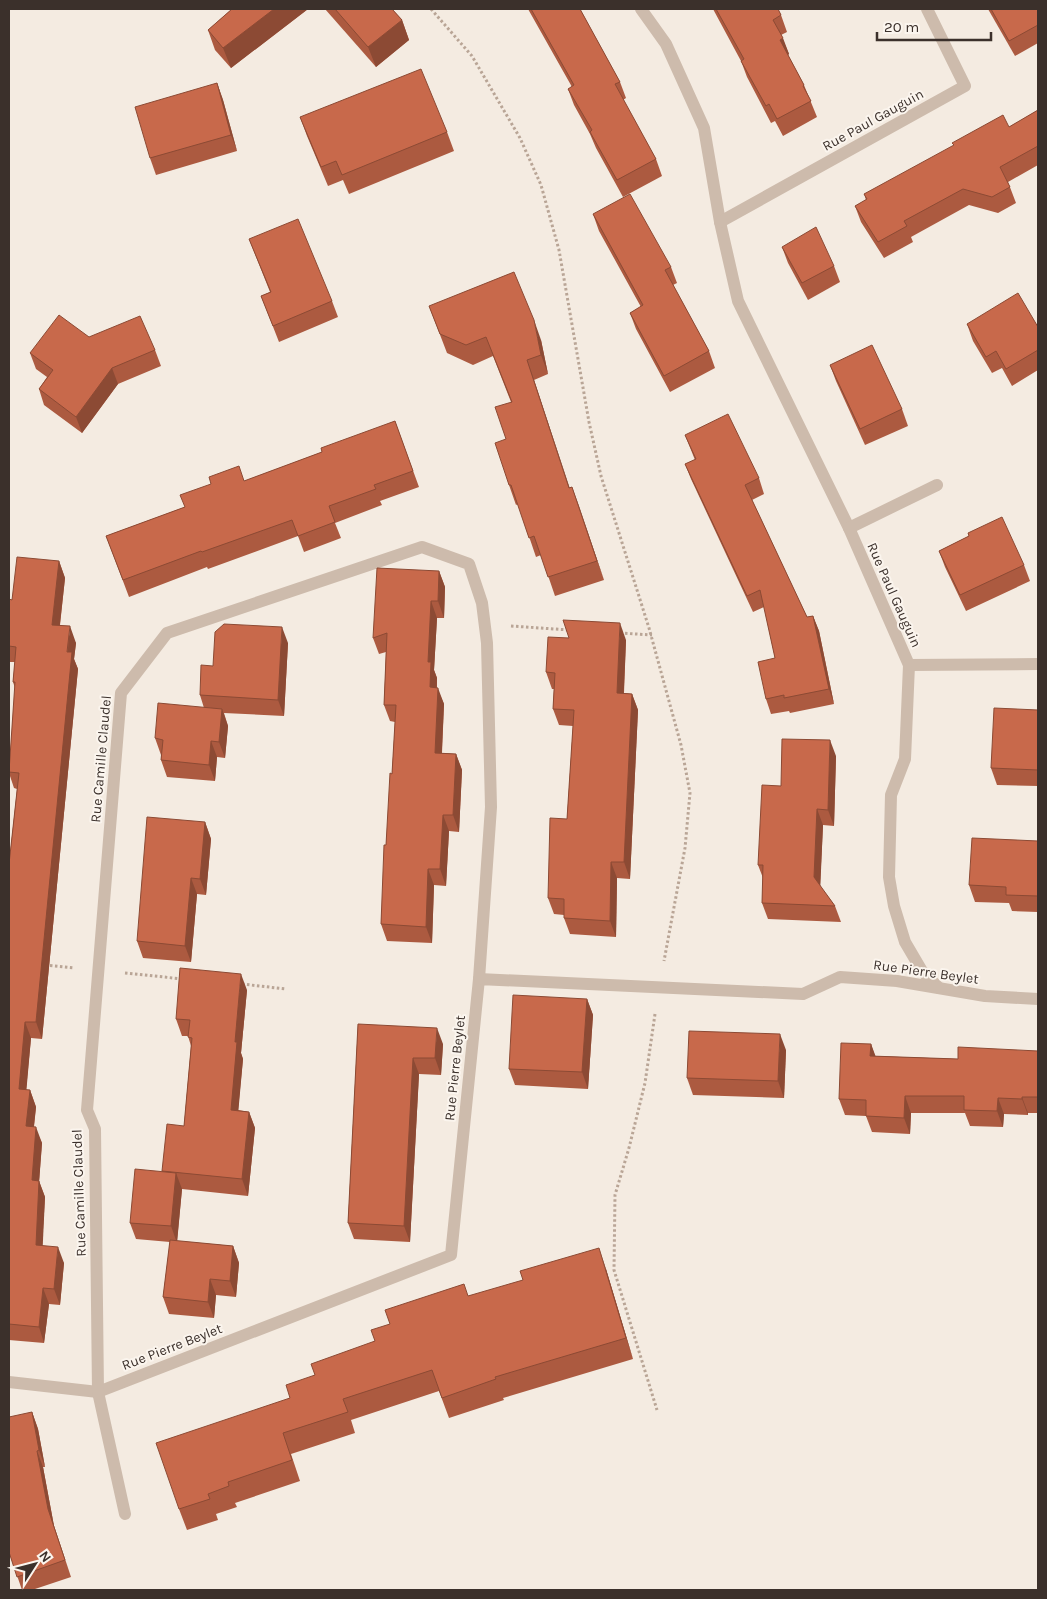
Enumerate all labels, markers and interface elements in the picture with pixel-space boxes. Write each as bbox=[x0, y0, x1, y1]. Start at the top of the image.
scale bar bbox=[877, 10, 991, 42]
text: 20 m bbox=[884, 18, 919, 36]
street label: Rue Paul Gauguin bbox=[819, 85, 927, 155]
street label: Rue Paul Gauguin bbox=[863, 540, 925, 650]
street label: Rue Camille Claudel bbox=[87, 695, 115, 823]
street label: Rue Pierre Beylet bbox=[872, 956, 980, 988]
street label: Rue Pierre Beylet bbox=[441, 1014, 469, 1122]
street label: Rue Camille Claudel bbox=[68, 1129, 90, 1257]
street label: Rue Pierre Beylet bbox=[119, 1320, 225, 1374]
north arrow bbox=[10, 1539, 60, 1589]
text: N bbox=[35, 1548, 55, 1566]

